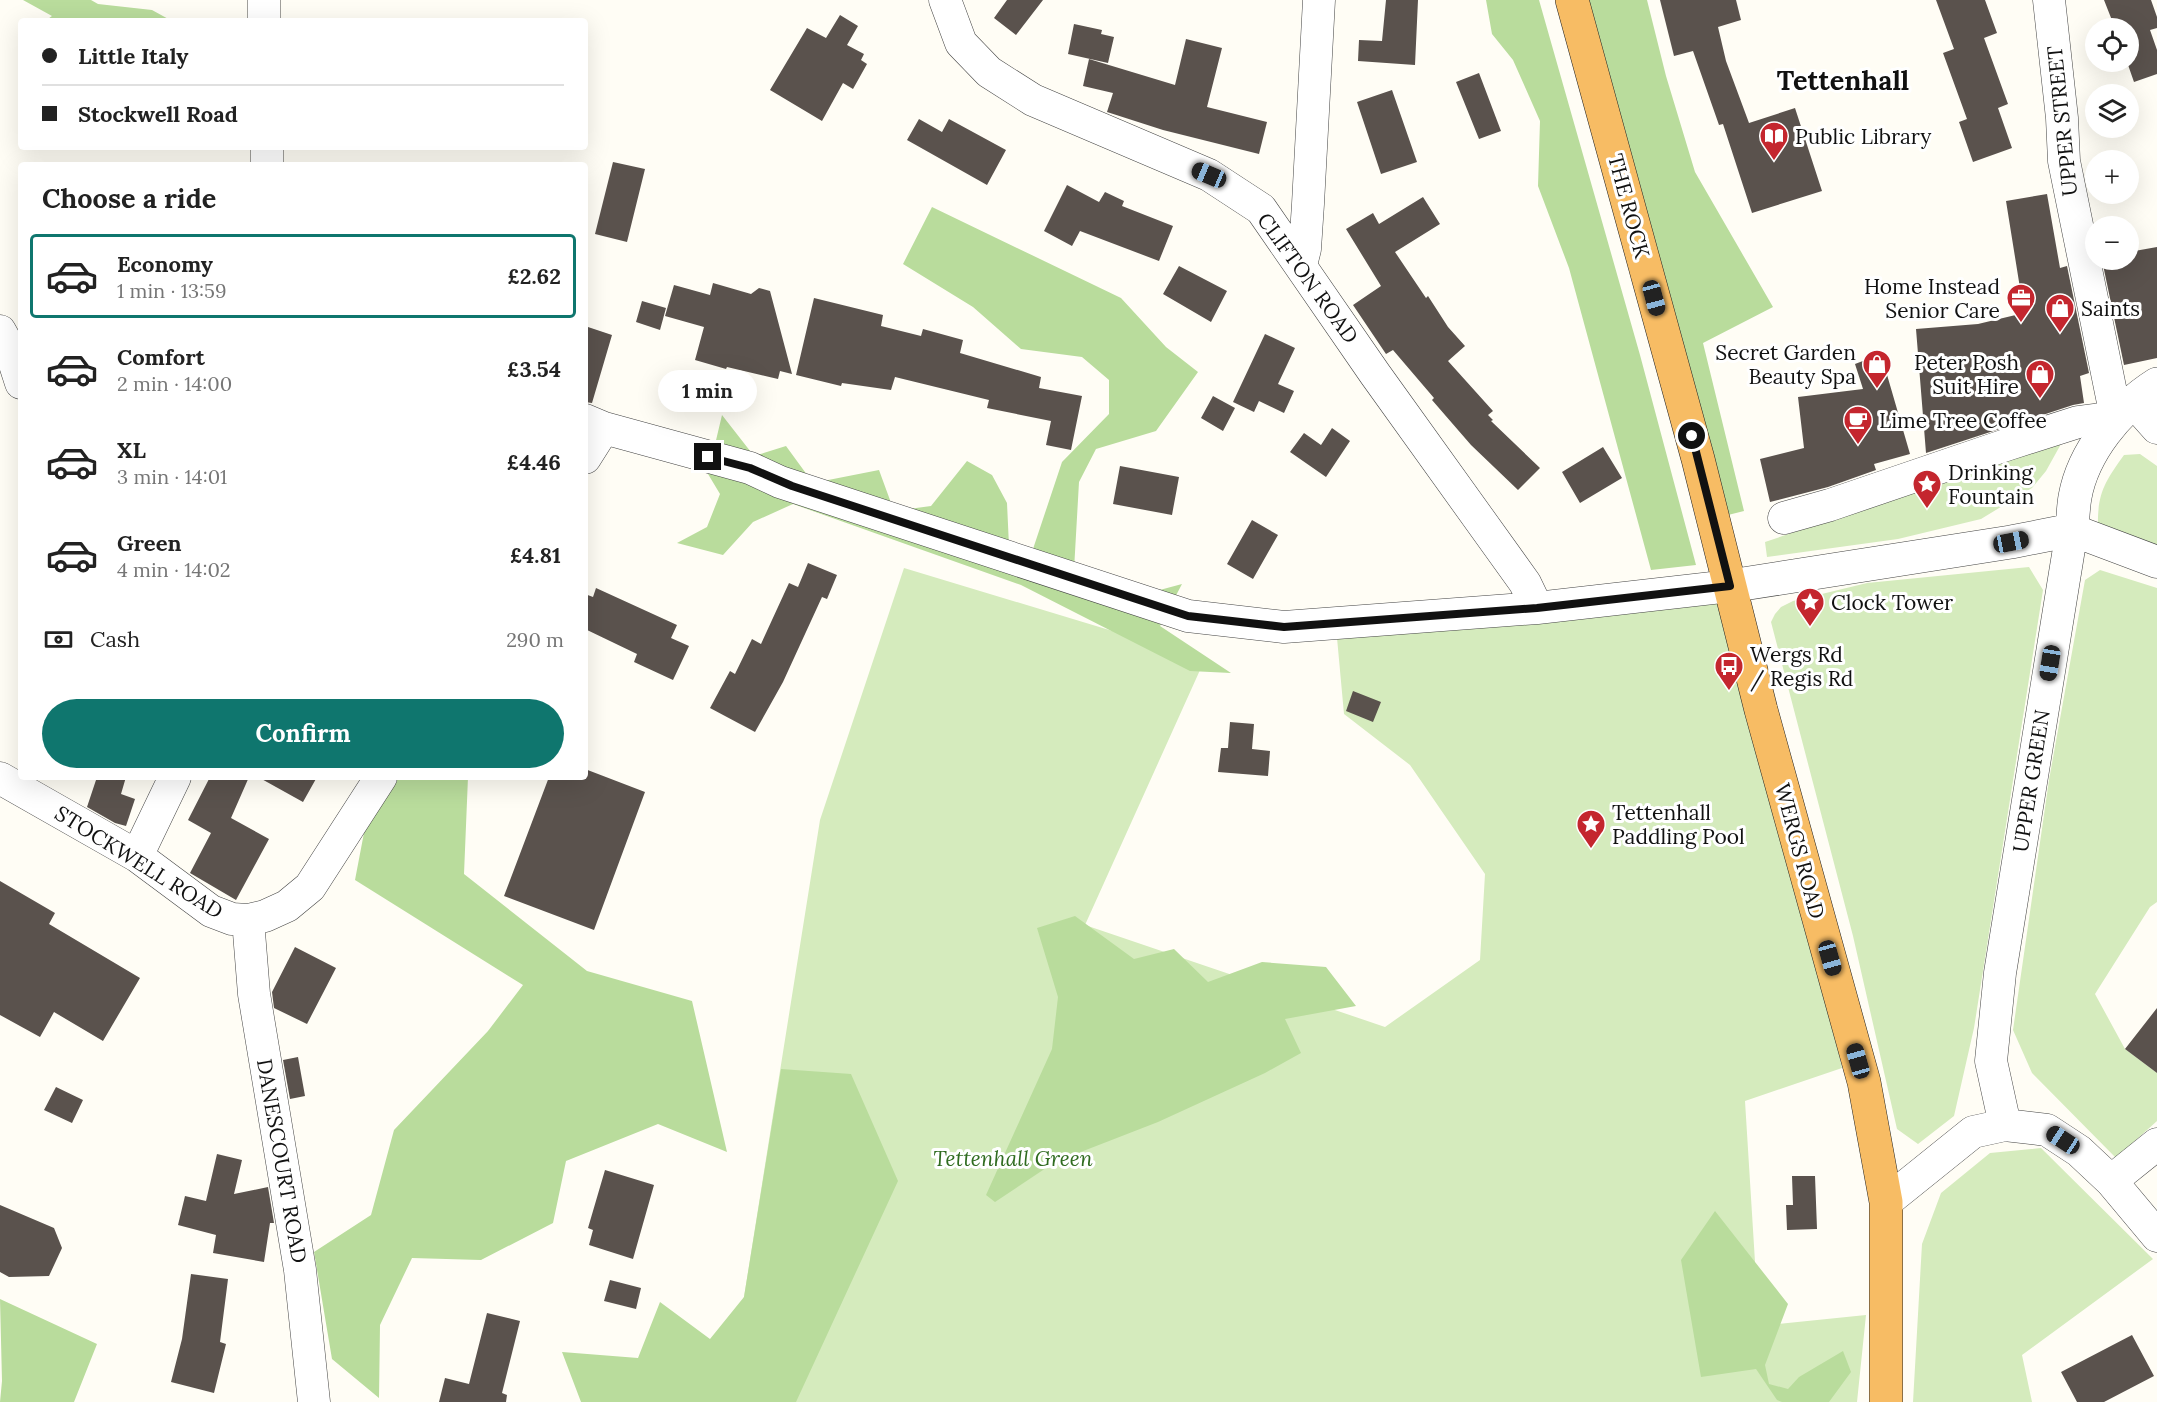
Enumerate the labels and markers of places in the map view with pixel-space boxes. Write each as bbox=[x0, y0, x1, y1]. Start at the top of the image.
library icon: Public Library bbox=[1758, 120, 1790, 162]
place label: Public Library bbox=[1795, 123, 1931, 150]
place label: Home Instead Senior Care bbox=[1864, 273, 2000, 324]
office icon: Home Instead Senior Care bbox=[2005, 282, 2037, 324]
shop icon: Saints bbox=[2044, 292, 2076, 334]
place label: Saints bbox=[2081, 295, 2140, 322]
place label: Secret Garden Beauty Spa bbox=[1715, 339, 1856, 390]
shop icon: Secret Garden Beauty Spa bbox=[1861, 348, 1893, 390]
place label: Peter Posh Suit Hire bbox=[1914, 349, 2019, 400]
shop icon: Peter Posh Suit Hire bbox=[2024, 358, 2056, 400]
cafe icon: Lime Tree Coffee bbox=[1842, 404, 1874, 446]
place label: Lime Tree Coffee bbox=[1879, 407, 2047, 434]
place label: Drinking Fountain bbox=[1948, 459, 2034, 510]
place icon: Drinking Fountain bbox=[1911, 468, 1943, 510]
place icon: Clock Tower bbox=[1794, 586, 1826, 628]
place label: Clock Tower bbox=[1831, 589, 1953, 616]
place label: Wergs Rd / Regis Rd bbox=[1750, 641, 1853, 692]
bus stop icon: Wergs Rd / Regis Rd bbox=[1713, 650, 1745, 692]
place label: Tettenhall Paddling Pool bbox=[1612, 799, 1745, 850]
place icon: Tettenhall Paddling Pool bbox=[1575, 808, 1607, 850]

